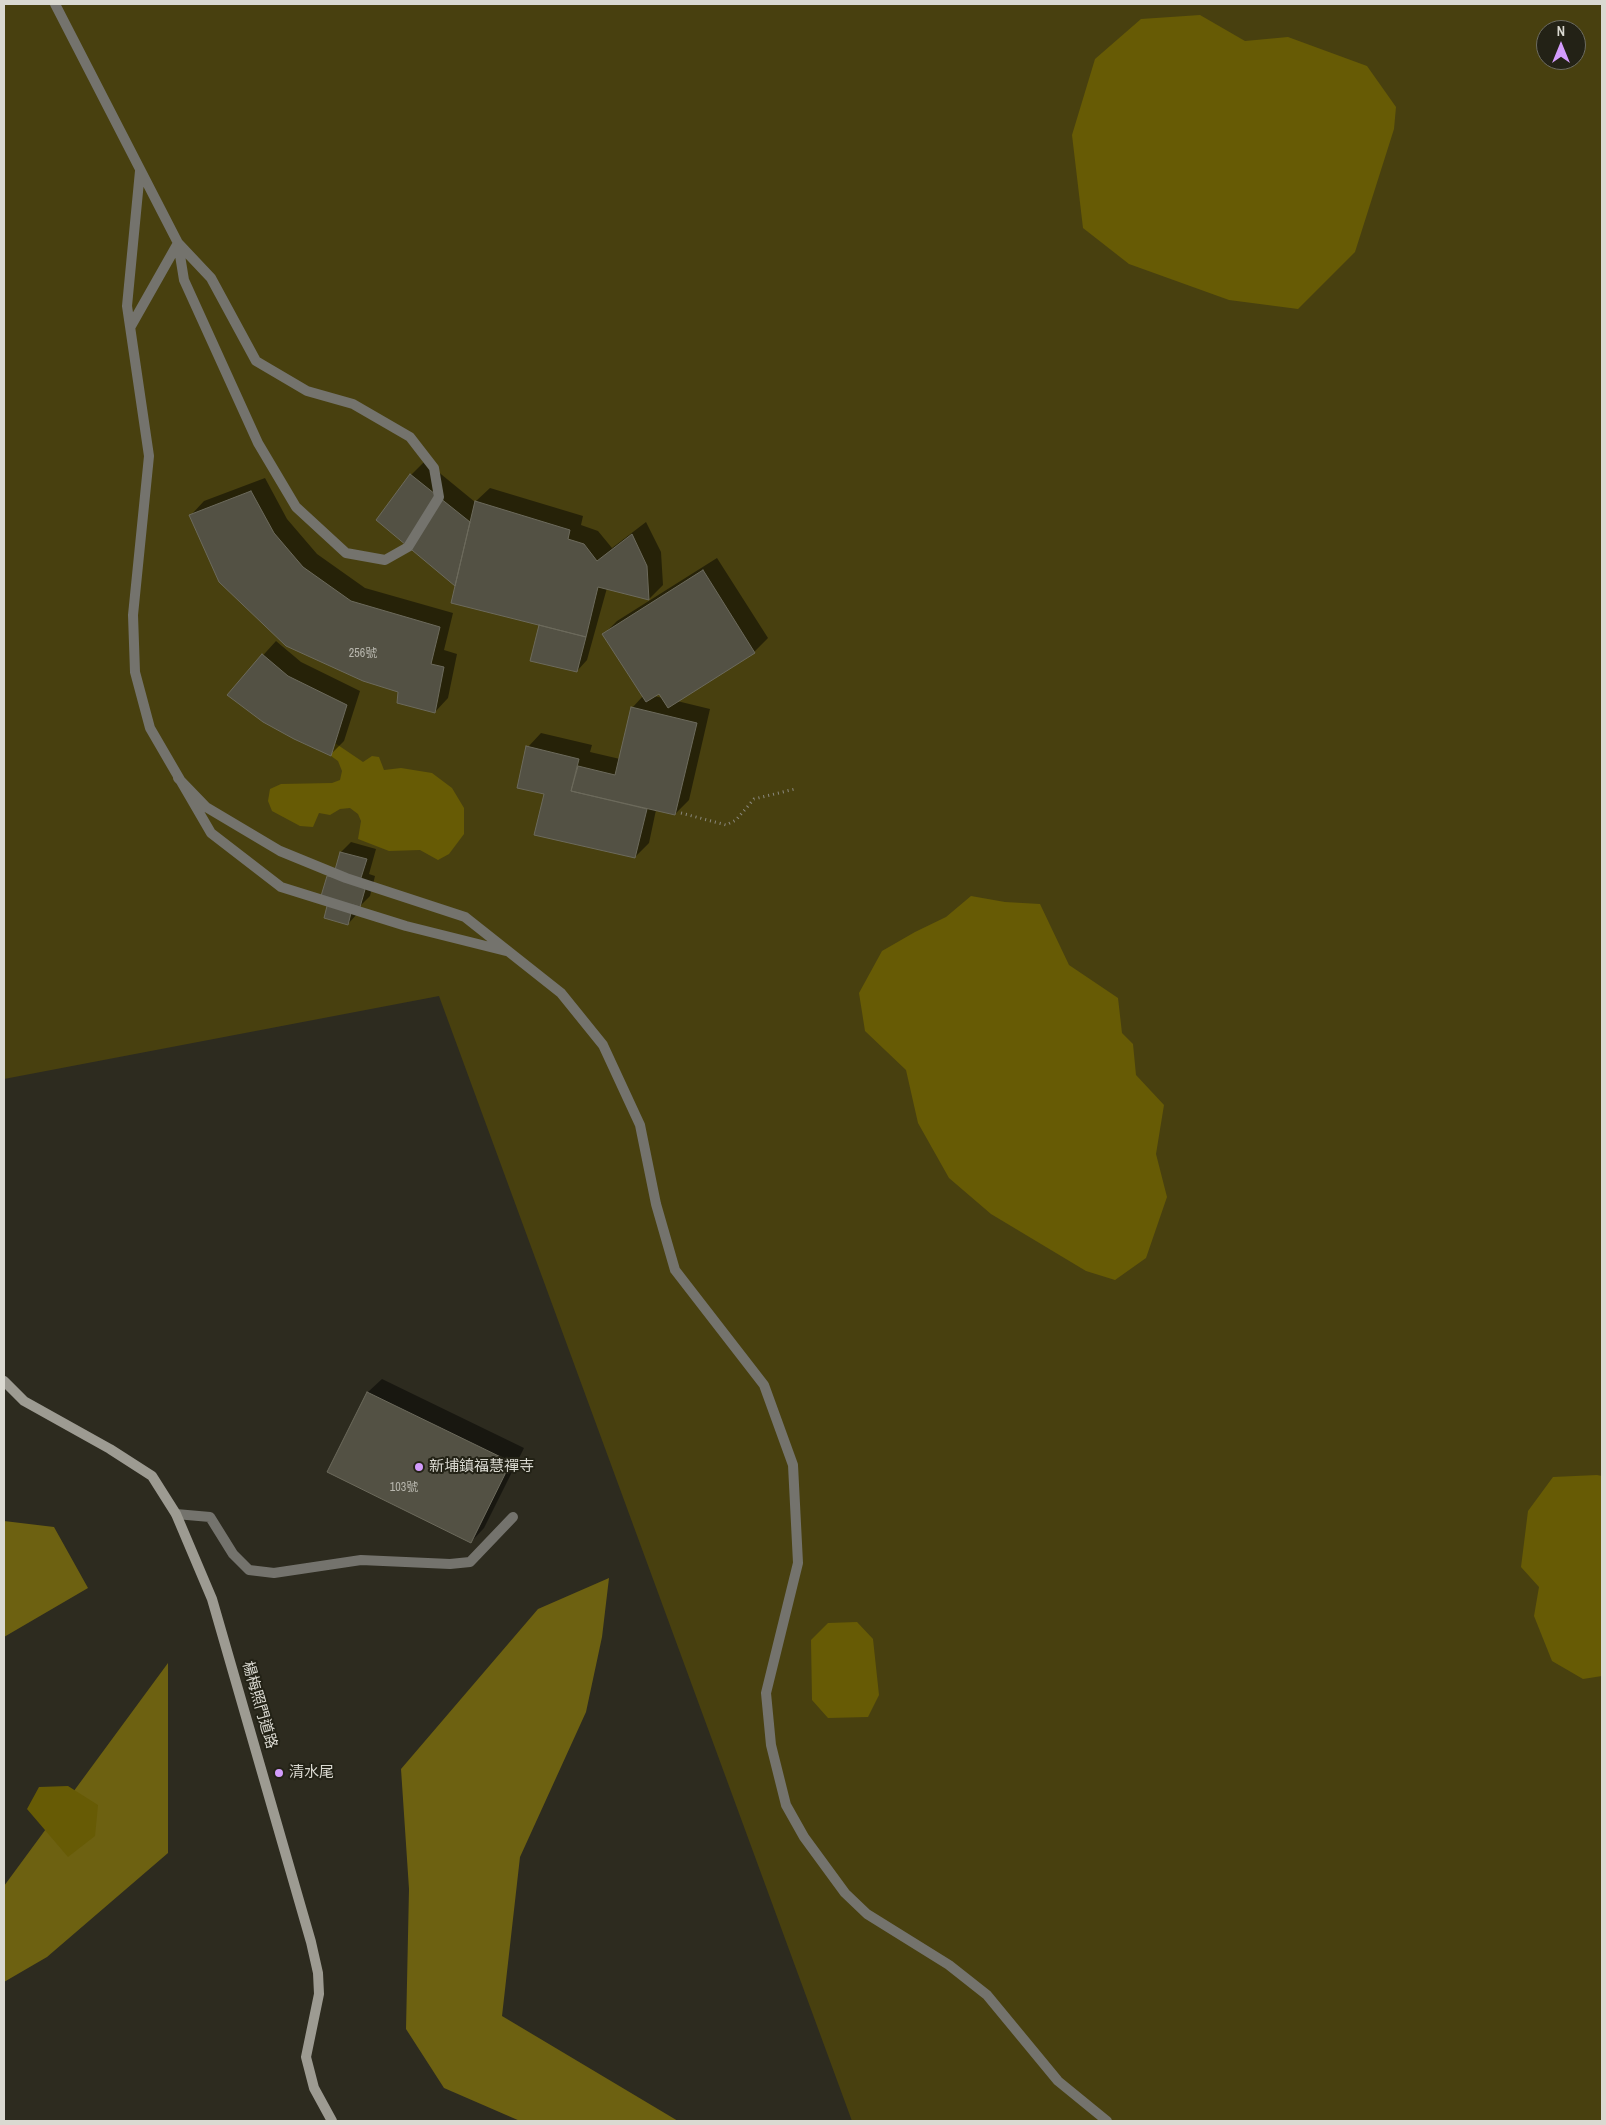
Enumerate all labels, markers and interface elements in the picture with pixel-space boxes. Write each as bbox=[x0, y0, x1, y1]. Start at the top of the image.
north arrow bbox=[1536, 20, 1586, 70]
text: N bbox=[1557, 22, 1565, 40]
house number: 256號 bbox=[349, 647, 377, 661]
place label: 新埔鎮福慧禪寺 bbox=[429, 1458, 534, 1476]
marker: 新埔鎮福慧禪寺 bbox=[413, 1461, 425, 1473]
house number: 103號 bbox=[390, 1481, 418, 1495]
street label: 楊梅照門道路 bbox=[238, 1659, 280, 1751]
place label: 清水尾 bbox=[289, 1764, 334, 1782]
marker: 清水尾 bbox=[273, 1767, 285, 1779]

